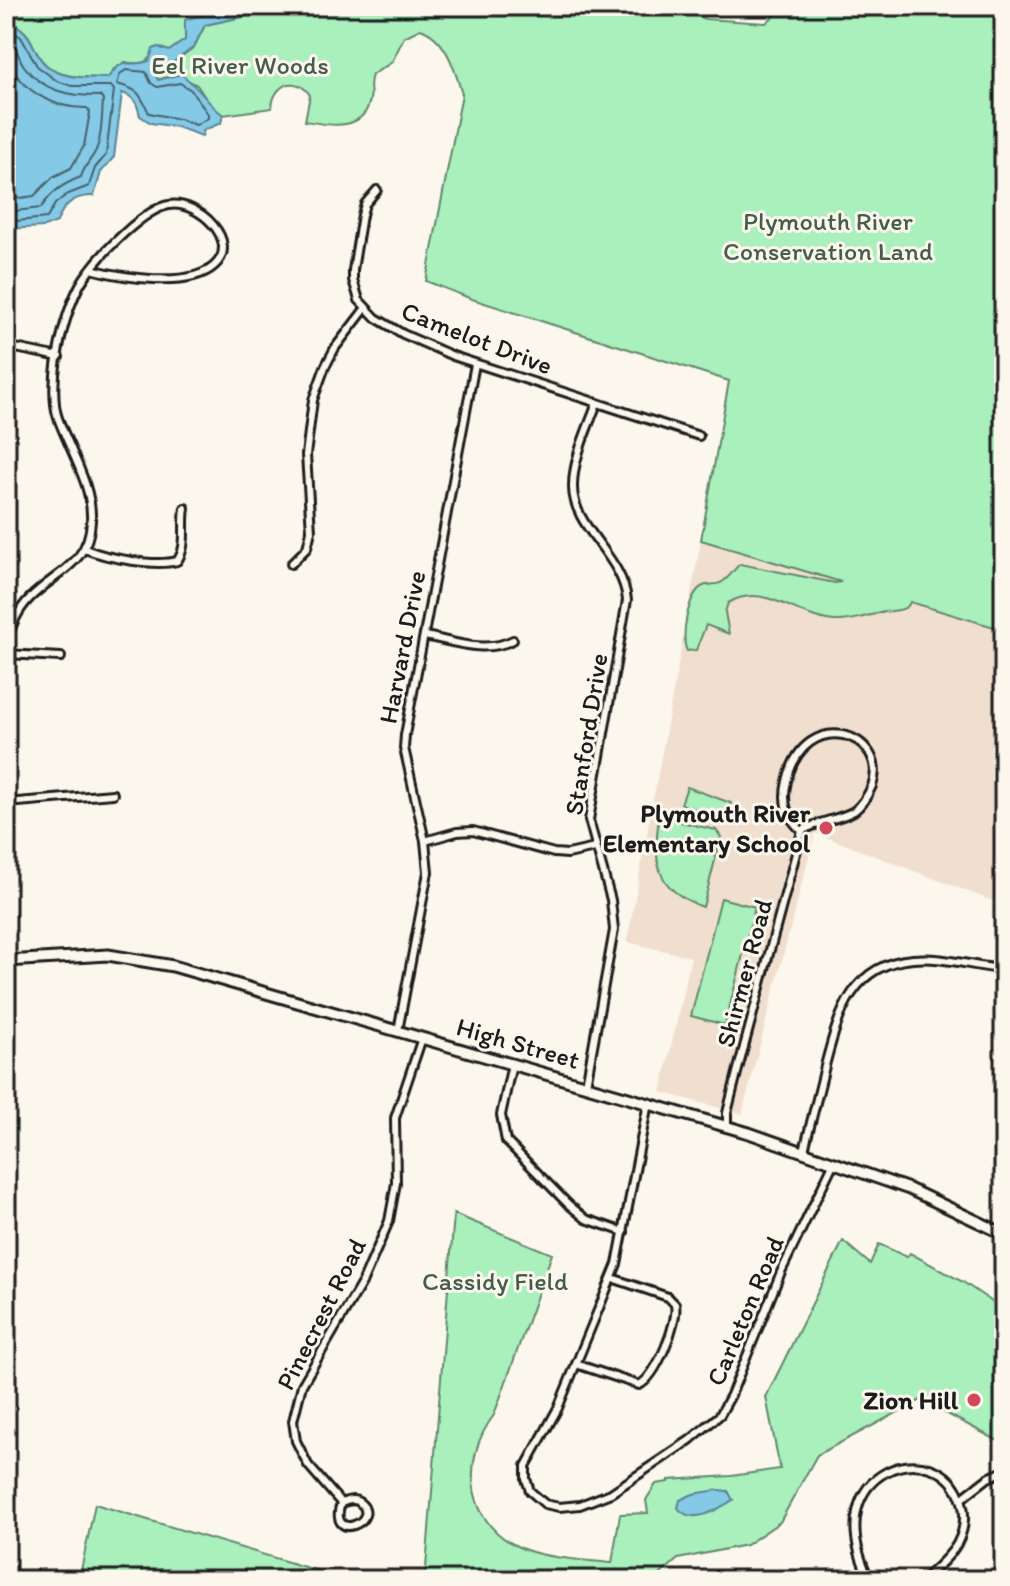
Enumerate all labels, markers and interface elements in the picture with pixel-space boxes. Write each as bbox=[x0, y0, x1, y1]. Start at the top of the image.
park label: Eel River Woods bbox=[151, 49, 329, 81]
park label: Plymouth River Conservation Land bbox=[723, 205, 933, 267]
street label: Camelot Drive bbox=[397, 295, 557, 381]
street label: Harvard Drive bbox=[371, 568, 433, 726]
street label: Stanford Drive bbox=[557, 651, 615, 817]
place label: Plymouth River Elementary School bbox=[603, 797, 811, 859]
marker: Plymouth River Elementary School bbox=[817, 819, 835, 837]
street label: Shirmer Road bbox=[709, 895, 779, 1050]
street label: High Street bbox=[453, 1010, 583, 1076]
street label: Carleton Road bbox=[699, 1231, 791, 1391]
street label: Pinecrest Road bbox=[269, 1233, 373, 1395]
park label: Cassidy Field bbox=[422, 1265, 568, 1297]
place label: Zion Hill bbox=[863, 1384, 959, 1416]
marker: Zion Hill bbox=[965, 1391, 983, 1409]

